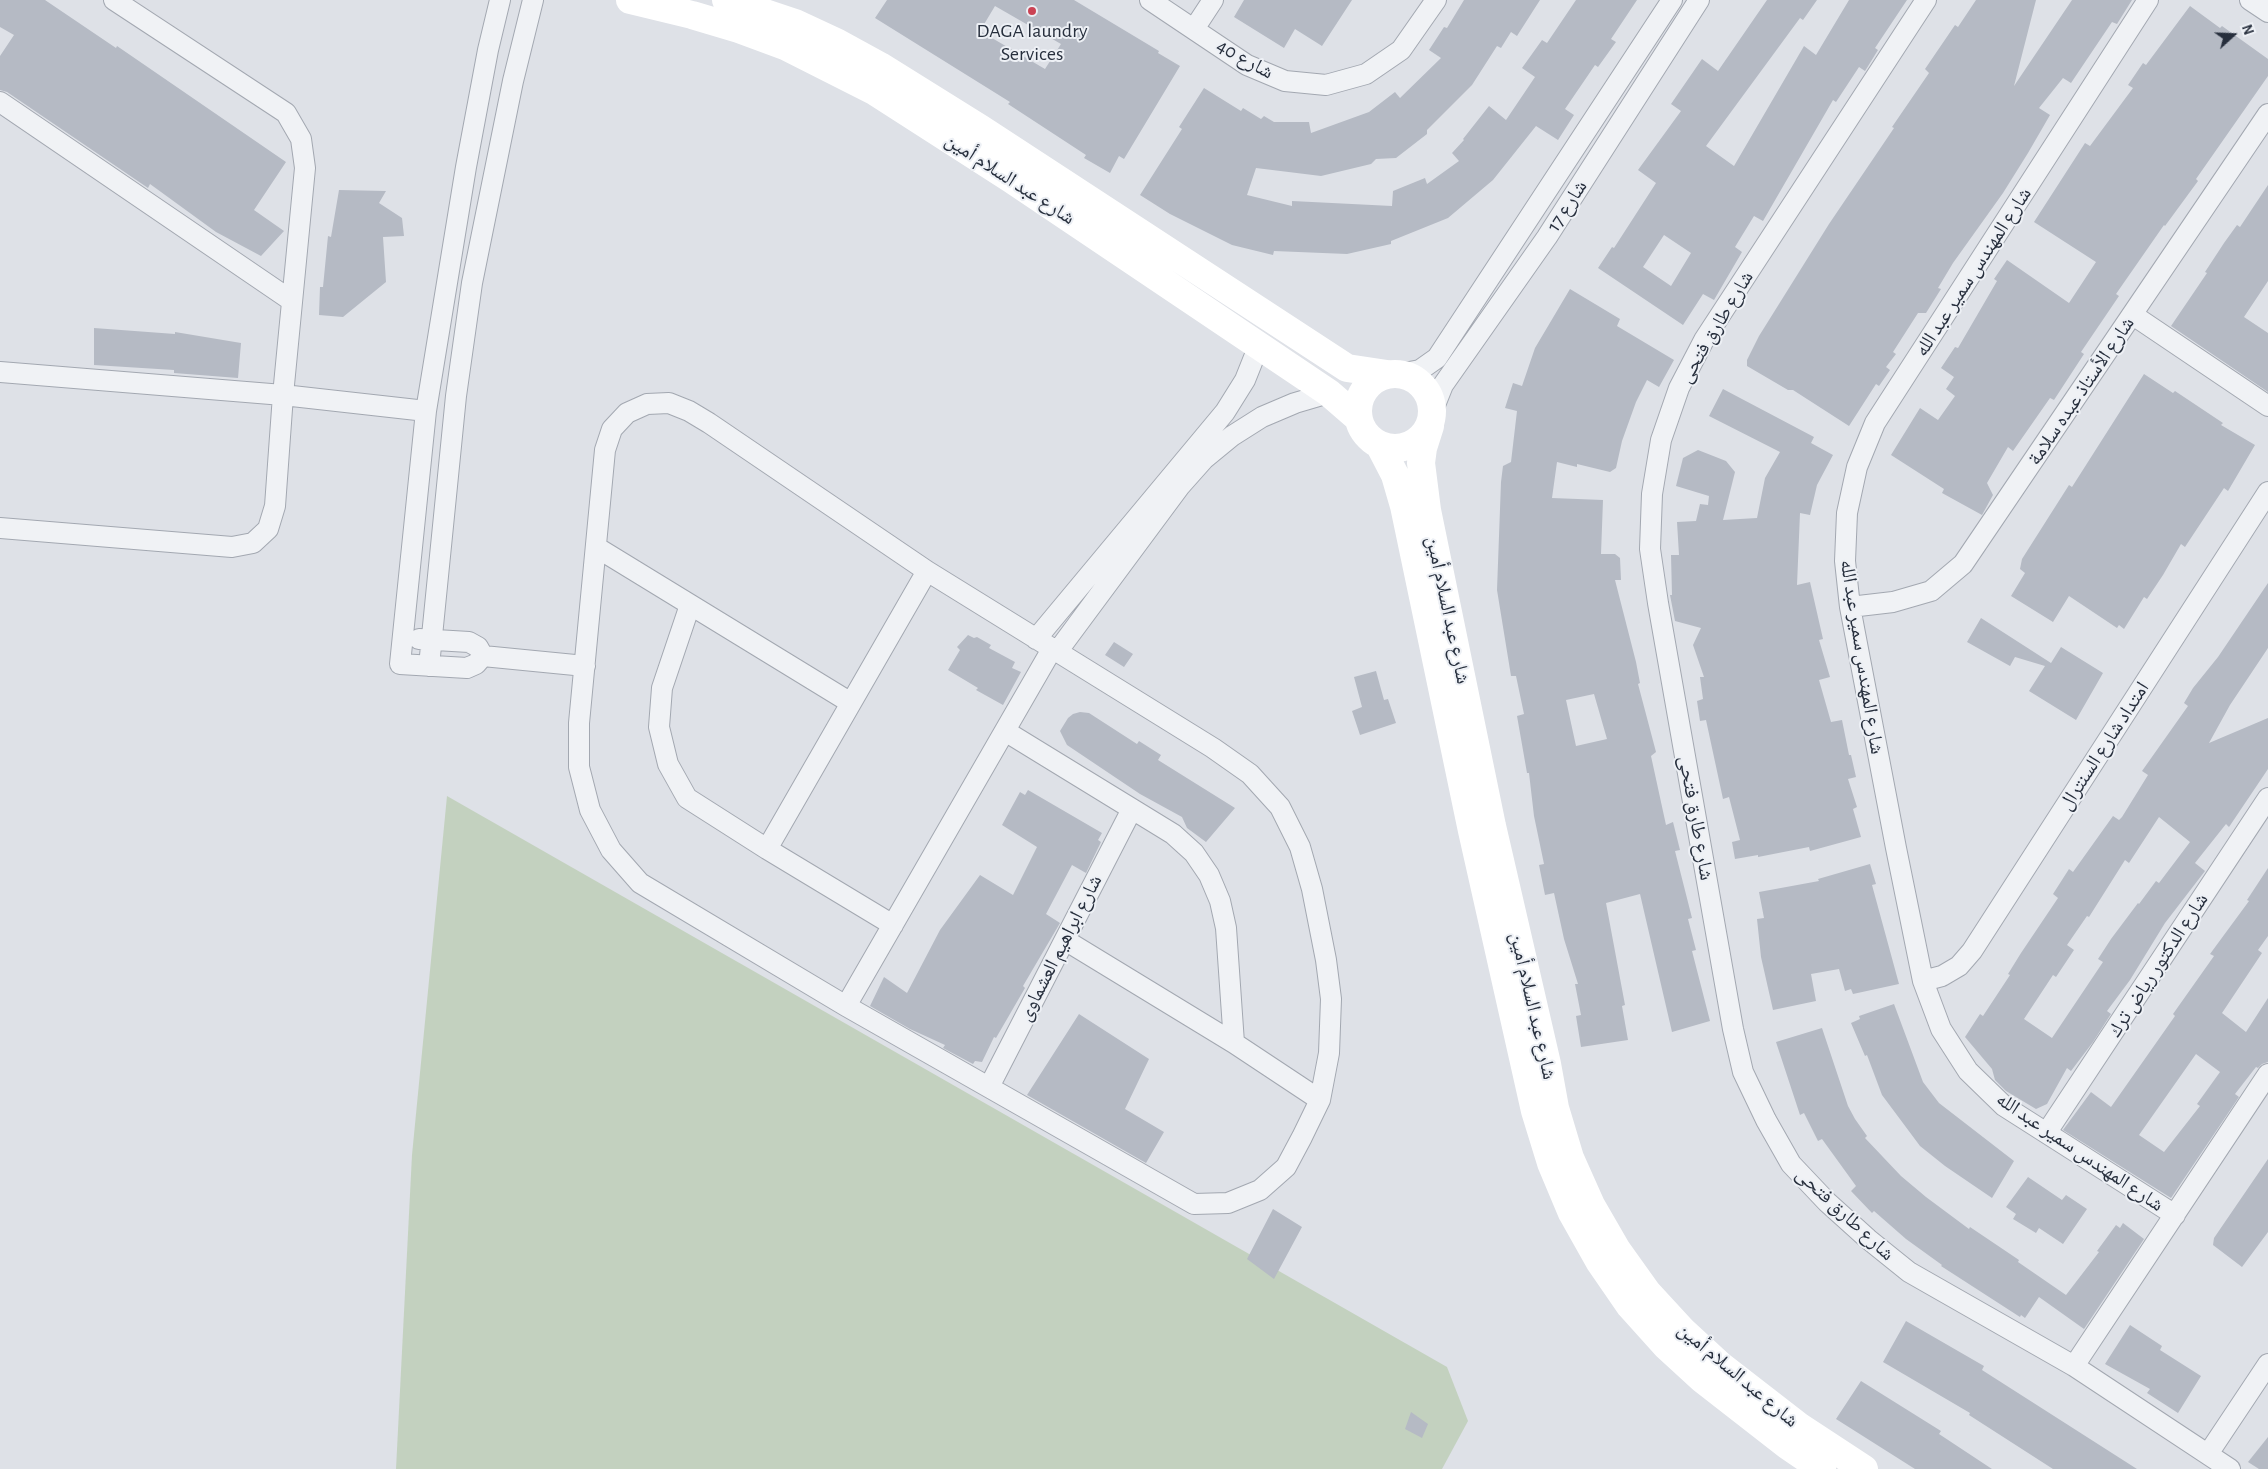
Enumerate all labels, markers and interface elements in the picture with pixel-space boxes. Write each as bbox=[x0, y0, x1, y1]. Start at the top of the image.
marker: DAGA laundry Services bbox=[1026, 5, 1038, 17]
north arrow bbox=[2208, 10, 2258, 60]
place label: DAGA laundry Services bbox=[977, 19, 1087, 66]
text: N bbox=[2239, 23, 2255, 37]
street label: شارع 40 bbox=[1212, 34, 1278, 84]
street label: شارع عبد السلام أمين bbox=[940, 128, 1080, 230]
street label: شارع 17 bbox=[1542, 176, 1592, 236]
street label: شارع المهندس سمير عبد الله bbox=[1909, 183, 2037, 361]
street label: شارع طارق فتحى bbox=[1673, 267, 1759, 387]
street label: شارع الأستاذ عبده سلامة bbox=[2022, 312, 2140, 470]
street label: شارع عبد السلام أمين bbox=[1421, 534, 1475, 686]
street label: شارع المهندس سمير عبد الله bbox=[1835, 558, 1889, 756]
street label: امتداد شارع السنترال bbox=[2054, 677, 2154, 815]
street label: شارع طارق فتحى bbox=[1673, 754, 1719, 882]
street label: شارع ابراهيم العشماوى bbox=[1013, 871, 1107, 1025]
street label: شارع الدكتور رياض ترك bbox=[2103, 889, 2213, 1041]
street label: شارع عبد السلام أمين bbox=[1504, 930, 1562, 1082]
street label: شارع المهندس سمير عبد الله bbox=[1992, 1087, 2168, 1217]
street label: شارع طارق فتحى bbox=[1791, 1162, 1899, 1266]
street label: شارع عبد السلام أمين bbox=[1673, 1317, 1803, 1433]

